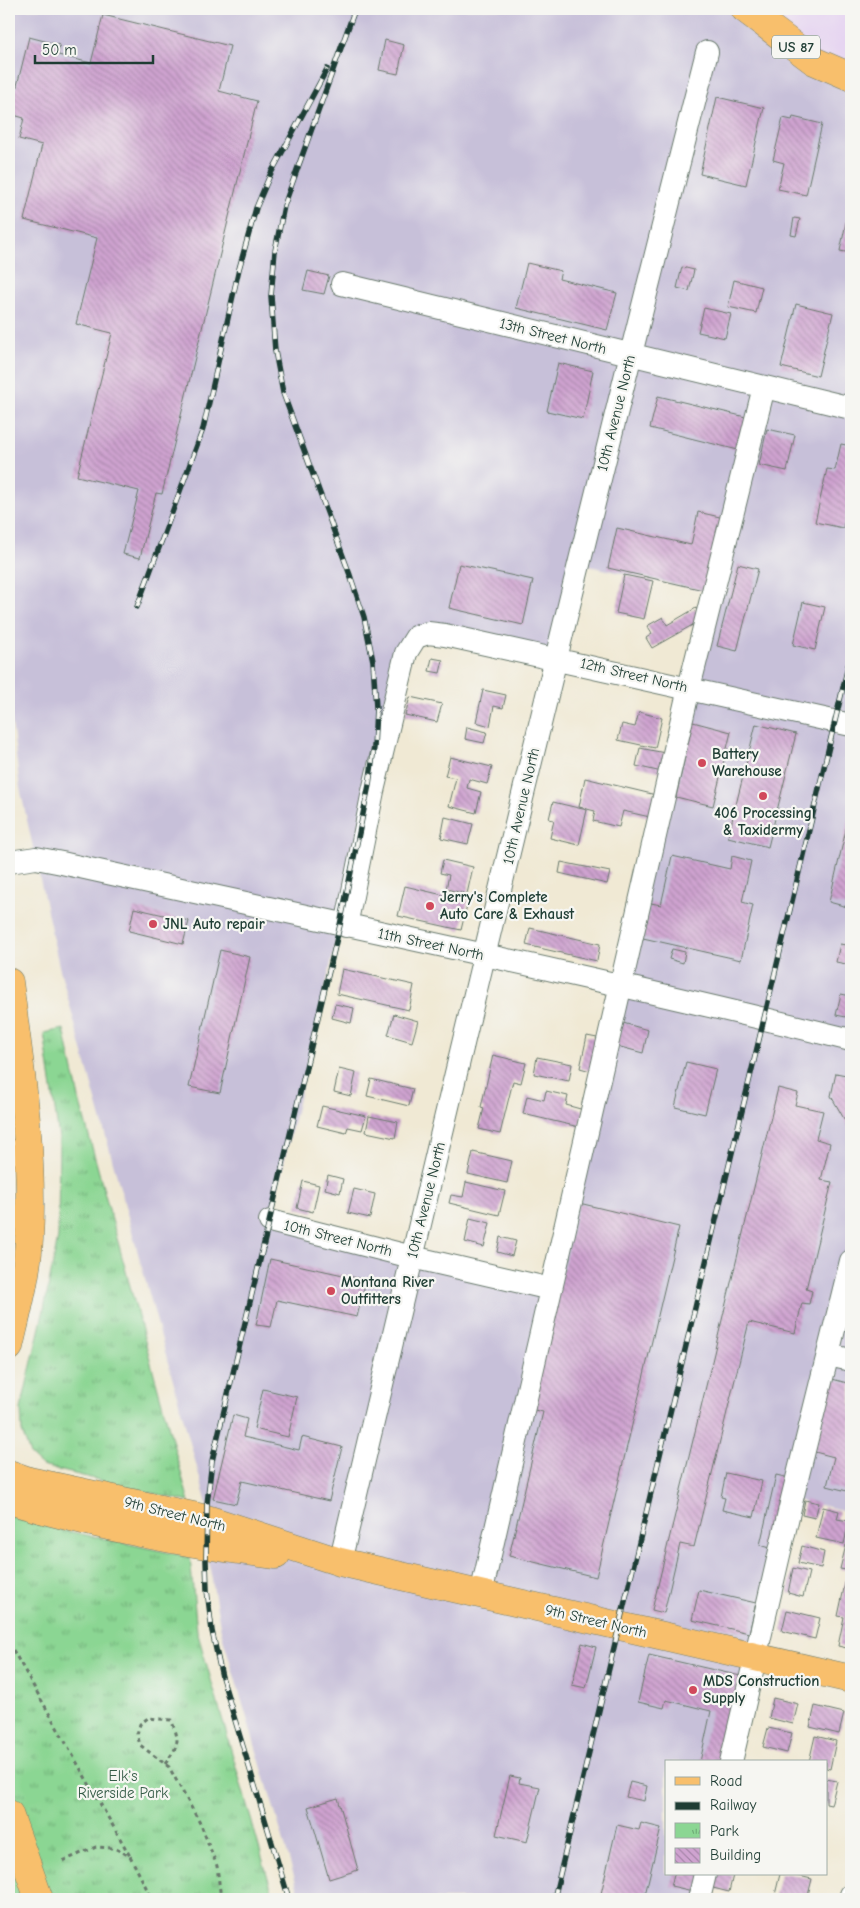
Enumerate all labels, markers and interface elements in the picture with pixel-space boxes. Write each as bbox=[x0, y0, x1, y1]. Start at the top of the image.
scale bar bbox=[35, 32, 152, 64]
road number: US 87 bbox=[772, 36, 820, 58]
text: 50 m bbox=[42, 41, 77, 59]
street label: 13th Street North bbox=[498, 314, 608, 358]
street label: 10th Avenue North bbox=[593, 353, 639, 473]
street label: 12th Street North bbox=[578, 654, 690, 696]
place label: Battery Warehouse bbox=[712, 745, 782, 780]
street label: 10th Avenue North bbox=[499, 746, 543, 866]
marker: Battery Warehouse bbox=[696, 757, 708, 769]
marker: 406 Processing & Taxidermy bbox=[757, 790, 769, 802]
place label: 406 Processing & Taxidermy bbox=[714, 804, 812, 839]
place label: Jerry's Complete Auto Care & Exhaust bbox=[440, 888, 575, 923]
marker: Jerry's Complete Auto Care & Exhaust bbox=[424, 900, 436, 912]
place label: JNL Auto repair bbox=[163, 915, 265, 933]
marker: JNL Auto repair bbox=[147, 918, 159, 930]
street label: 11th Street North bbox=[376, 924, 486, 964]
street label: 10th Avenue North bbox=[403, 1140, 449, 1260]
street label: 10th Street North bbox=[282, 1216, 394, 1260]
place label: Montana River Outfitters bbox=[341, 1273, 434, 1308]
marker: Montana River Outfitters bbox=[325, 1285, 337, 1297]
street label: 9th Street North bbox=[122, 1493, 228, 1535]
street label: 9th Street North bbox=[543, 1601, 649, 1641]
place label: MDS Construction Supply bbox=[703, 1672, 820, 1707]
marker: MDS Construction Supply bbox=[687, 1684, 699, 1696]
legend bbox=[665, 1760, 828, 1876]
park label: Elk's Riverside Park bbox=[78, 1767, 169, 1802]
text: Road bbox=[710, 1772, 742, 1790]
text: Railway bbox=[710, 1796, 757, 1814]
text: Park bbox=[710, 1822, 739, 1840]
text: Building bbox=[710, 1846, 761, 1864]

